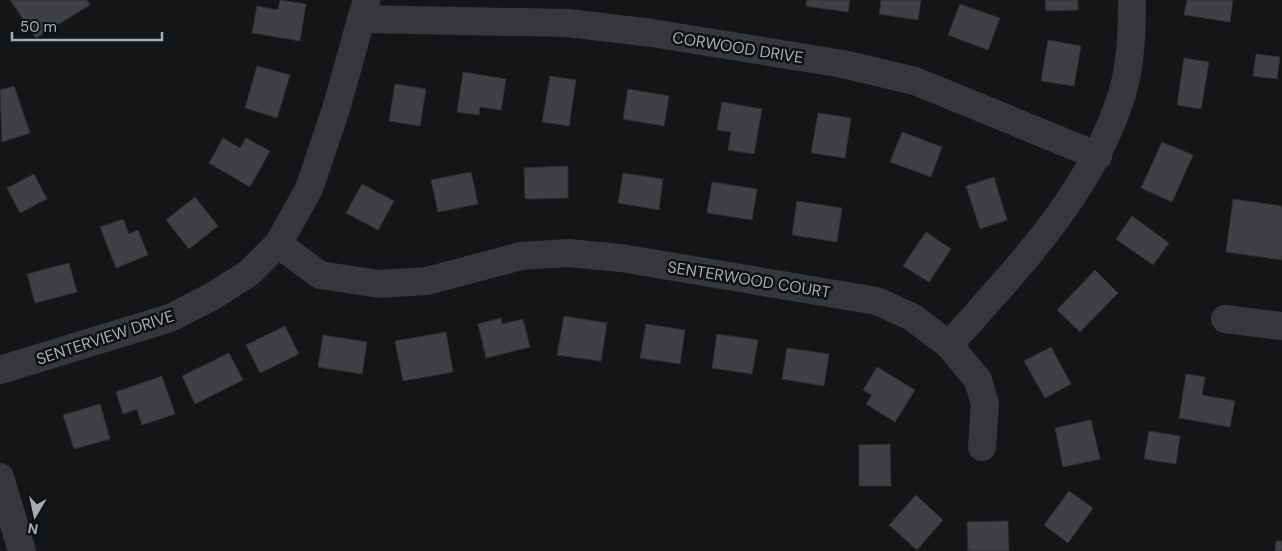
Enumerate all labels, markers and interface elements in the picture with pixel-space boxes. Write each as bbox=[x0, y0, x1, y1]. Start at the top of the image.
scale bar bbox=[12, 10, 162, 42]
text: 50 m bbox=[20, 17, 57, 37]
street label: CORWOOD DRIVE bbox=[671, 27, 805, 68]
street label: SENTERWOOD COURT bbox=[666, 256, 832, 303]
street label: SENTERVIEW DRIVE bbox=[34, 305, 177, 370]
north arrow bbox=[10, 491, 60, 541]
text: N bbox=[27, 519, 39, 539]

